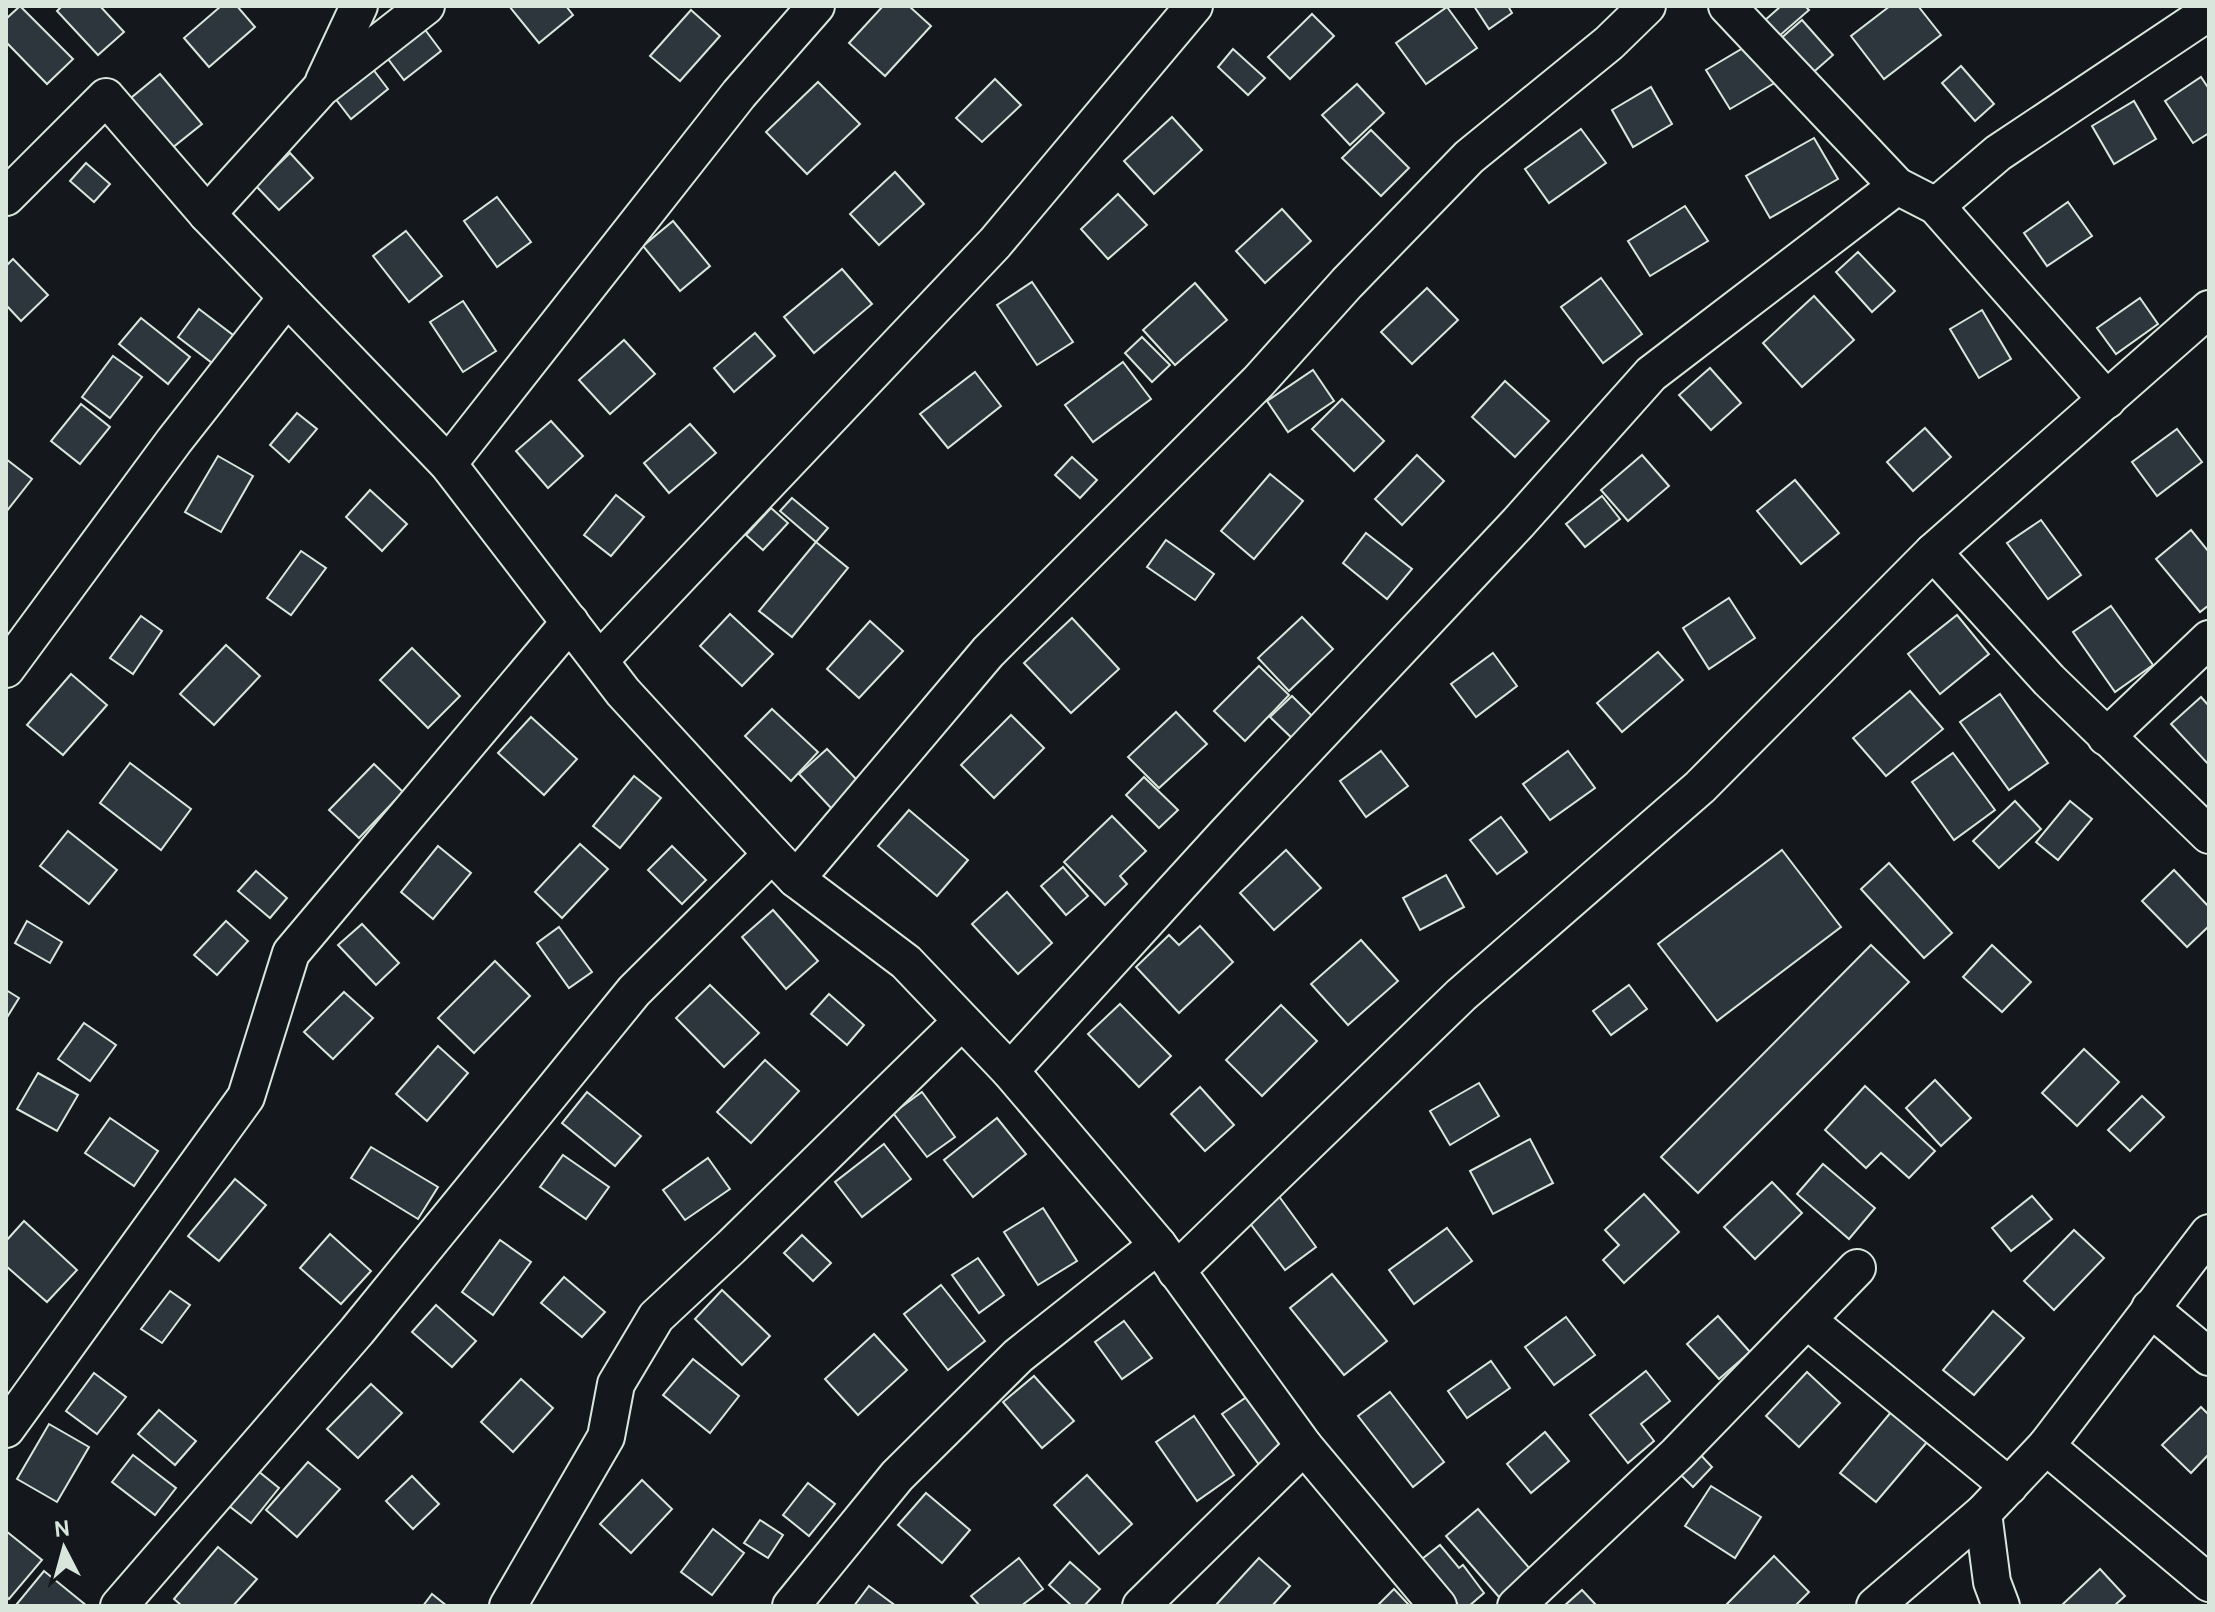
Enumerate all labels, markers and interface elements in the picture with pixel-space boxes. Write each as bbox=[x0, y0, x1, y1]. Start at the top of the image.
north arrow bbox=[24, 1508, 104, 1588]
text: N bbox=[53, 1514, 71, 1543]

